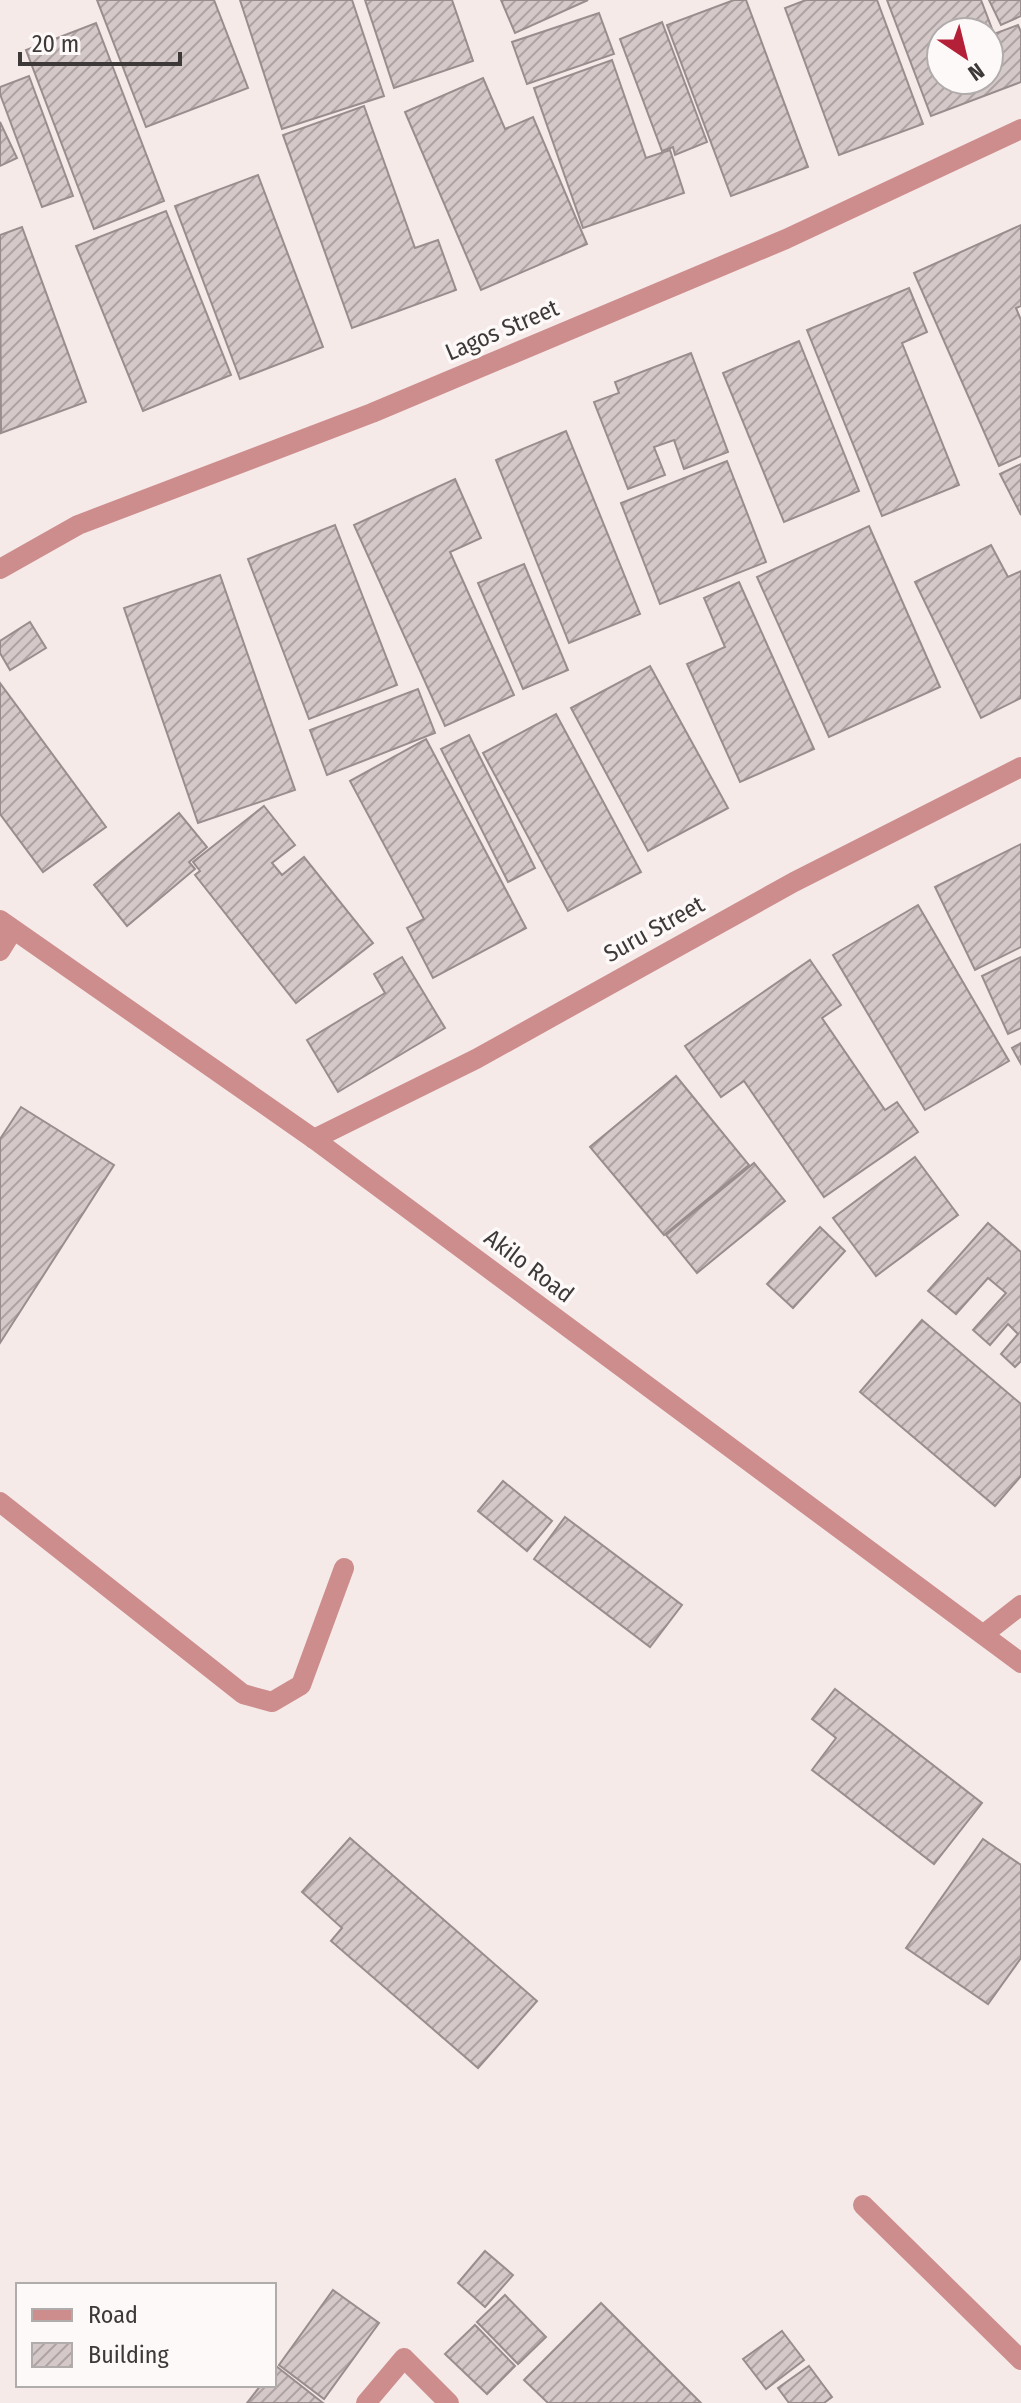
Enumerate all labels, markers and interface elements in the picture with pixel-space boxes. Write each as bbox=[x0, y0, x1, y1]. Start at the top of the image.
scale bar bbox=[20, 16, 180, 66]
north arrow bbox=[925, 16, 1005, 96]
text: 20 m bbox=[32, 30, 79, 58]
text: N bbox=[963, 57, 989, 87]
street label: Lagos Street bbox=[441, 294, 563, 366]
street label: Suru Street bbox=[599, 890, 709, 968]
street label: Akilo Road bbox=[479, 1223, 579, 1309]
legend bbox=[16, 2283, 276, 2387]
text: Road bbox=[88, 2301, 138, 2329]
text: Building bbox=[88, 2341, 170, 2369]

